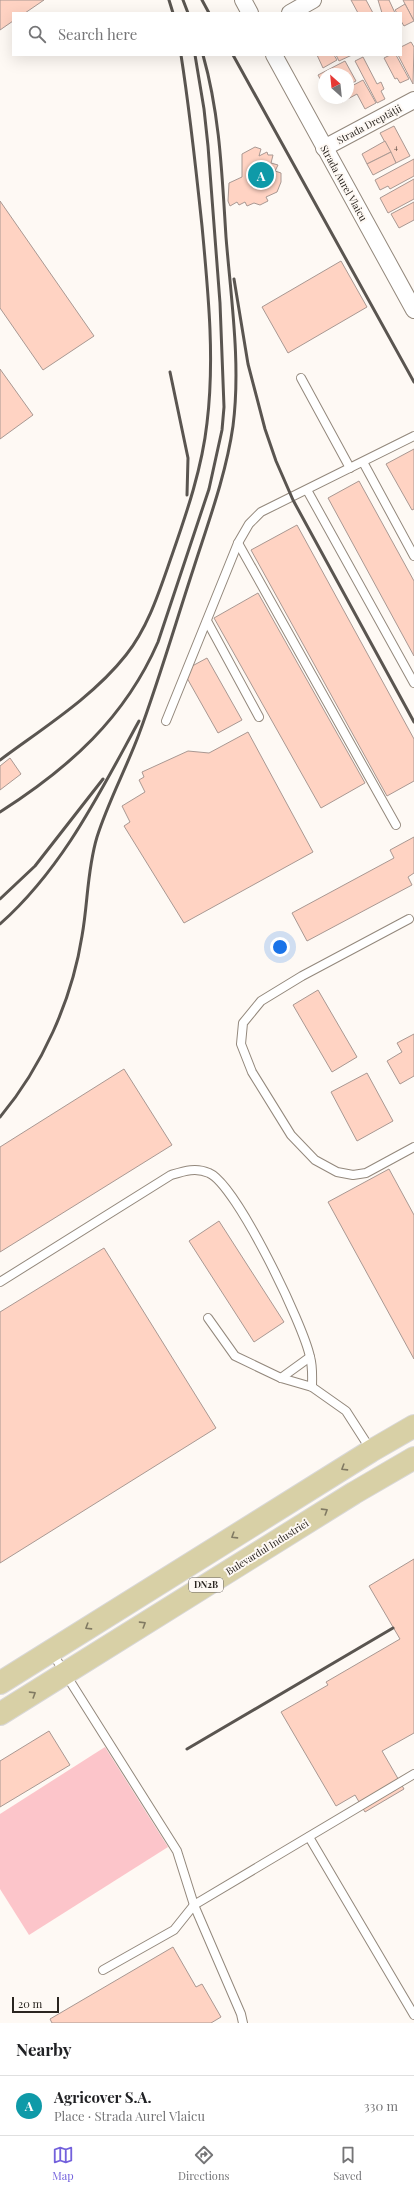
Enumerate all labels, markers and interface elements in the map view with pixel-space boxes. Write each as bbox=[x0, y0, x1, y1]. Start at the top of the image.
search box bbox=[12, 12, 402, 56]
icon: search bbox=[26, 23, 48, 45]
text: Search here bbox=[58, 24, 137, 44]
north arrow bbox=[318, 68, 354, 104]
street label: Strada Dreptății bbox=[334, 101, 404, 147]
house number: 4 bbox=[394, 141, 398, 152]
street label: Strada Aurel Vlaicu bbox=[317, 142, 371, 224]
pin: A bbox=[248, 160, 274, 190]
your location bbox=[270, 937, 290, 957]
one-way arrow bbox=[341, 1463, 348, 1470]
one-way arrow bbox=[321, 1508, 328, 1516]
street label: Bulevardul Industriei bbox=[223, 1516, 311, 1578]
one-way arrow bbox=[231, 1532, 238, 1539]
road number: DN2B bbox=[189, 1578, 223, 1592]
one-way arrow bbox=[139, 1622, 146, 1629]
one-way arrow bbox=[85, 1623, 92, 1630]
one-way arrow bbox=[29, 1691, 36, 1698]
scale bar bbox=[12, 1995, 59, 2014]
text: 20 m bbox=[18, 1996, 42, 2011]
text: Nearby bbox=[16, 2038, 71, 2060]
text: Agricover S.A. bbox=[54, 2087, 152, 2107]
text: A bbox=[25, 2097, 33, 2114]
text: 330 m bbox=[364, 2097, 398, 2114]
text: Place · Strada Aurel Vlaicu bbox=[54, 2107, 205, 2124]
tab: Map bbox=[52, 2144, 74, 2183]
tab: Directions bbox=[178, 2144, 229, 2183]
tab: Saved bbox=[333, 2144, 362, 2183]

